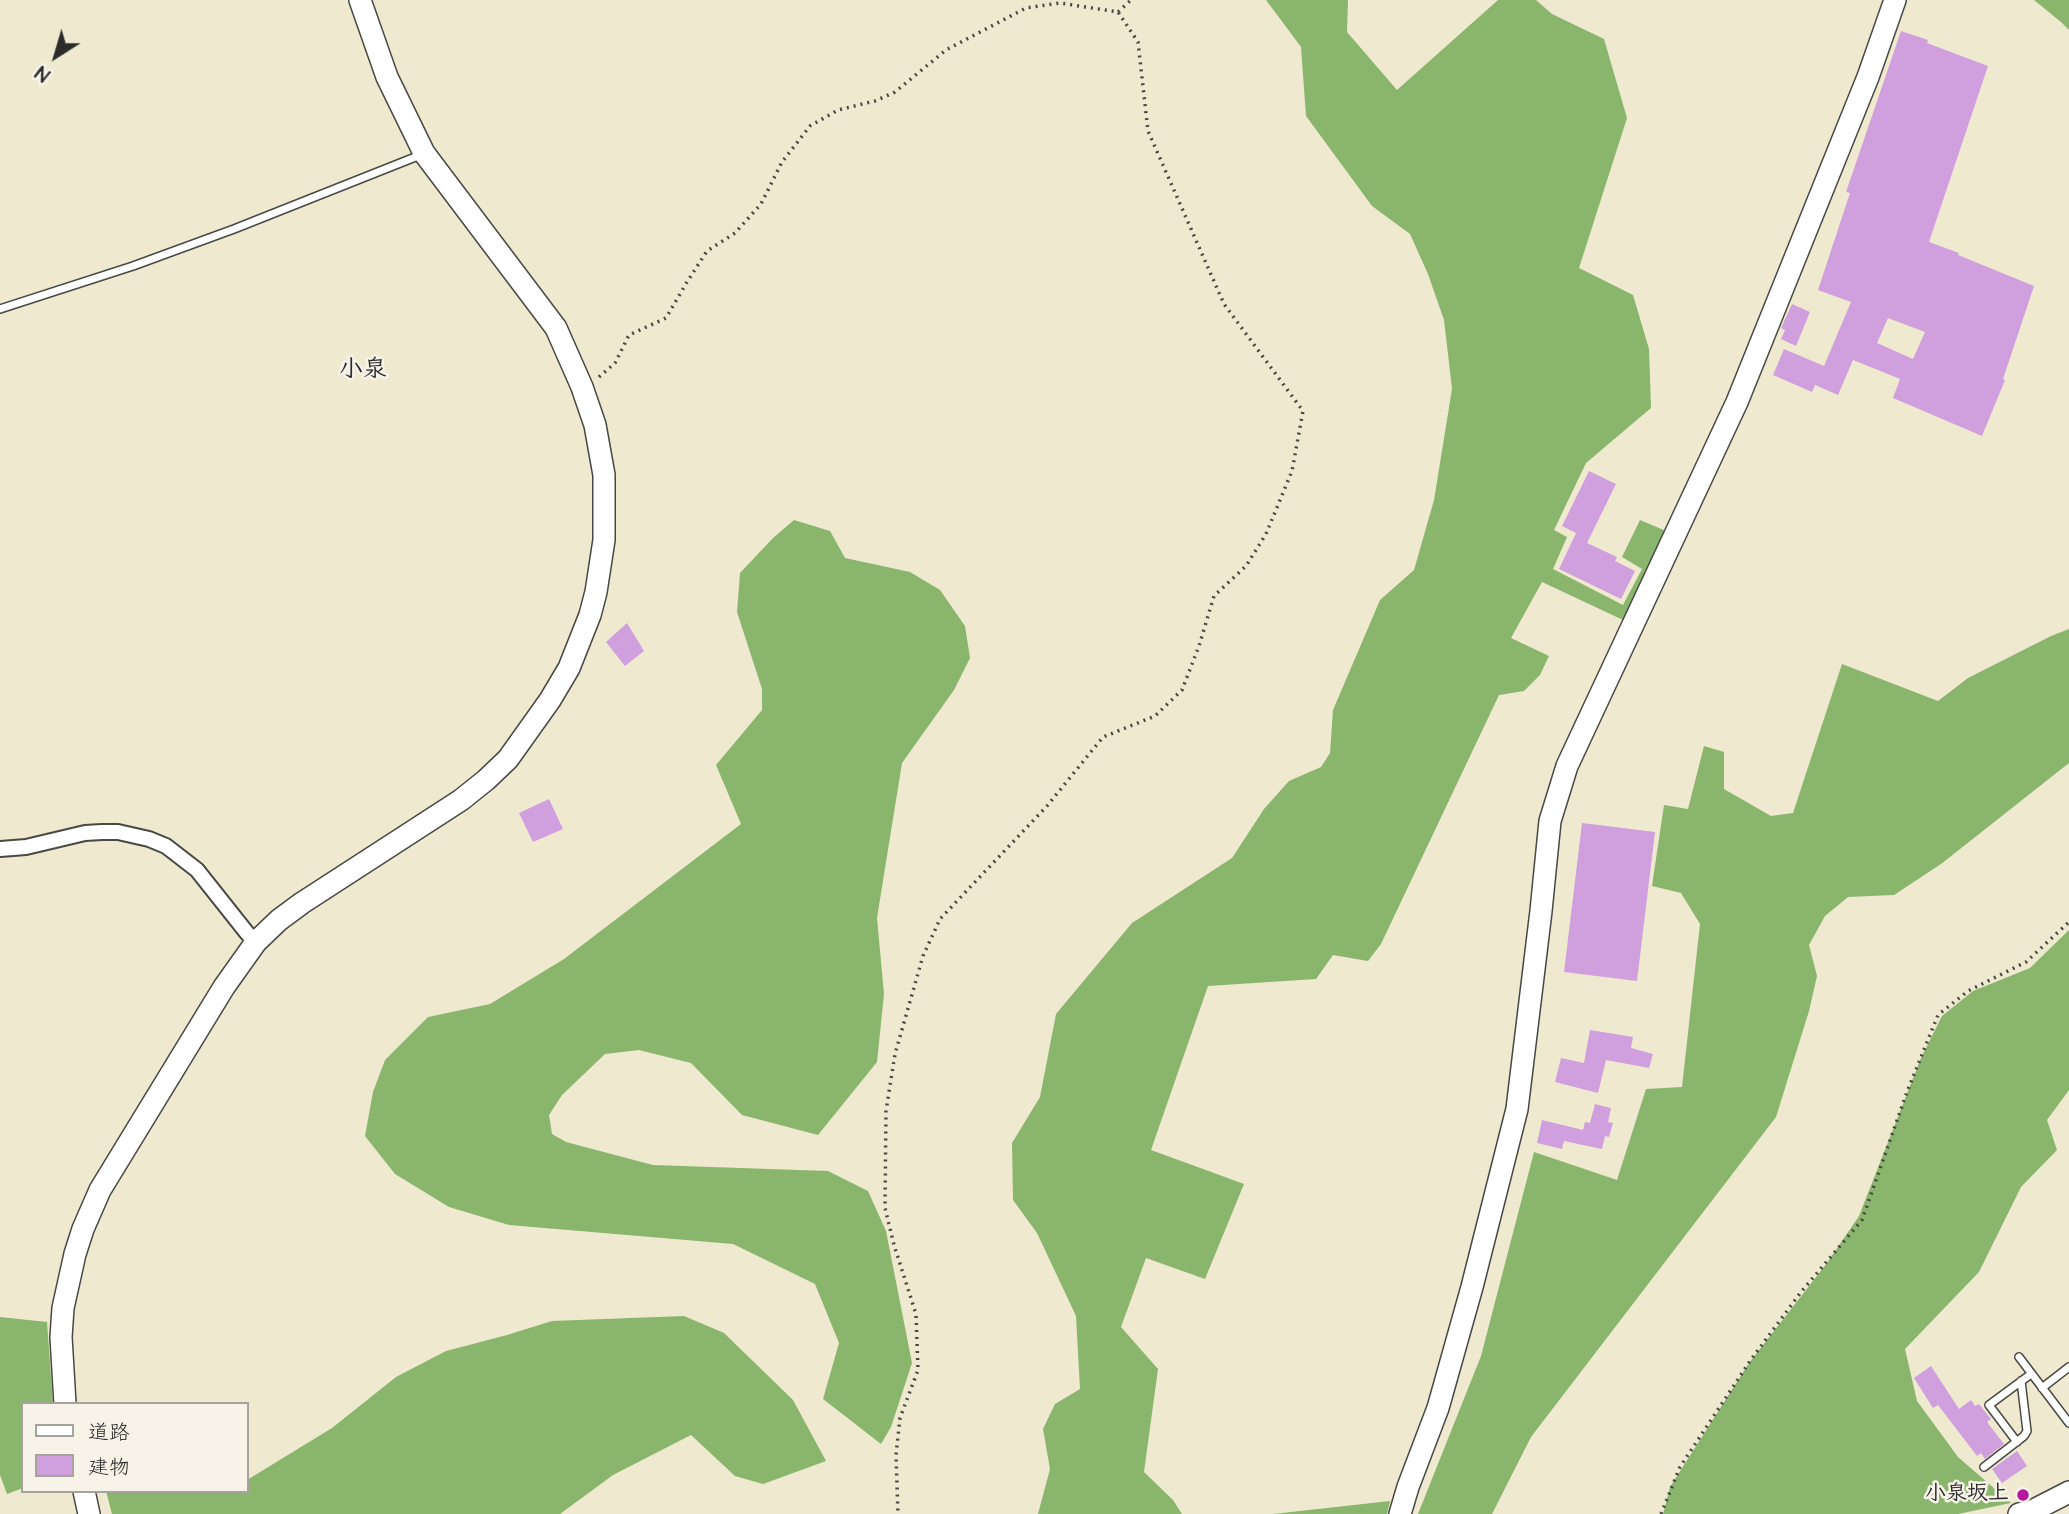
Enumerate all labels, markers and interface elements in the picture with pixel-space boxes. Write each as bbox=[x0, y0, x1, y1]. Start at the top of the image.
north arrow bbox=[21, 21, 91, 91]
text: N bbox=[30, 59, 56, 88]
district label: 小泉 bbox=[339, 357, 387, 385]
legend bbox=[21, 1402, 248, 1493]
text: 道路 bbox=[88, 1418, 130, 1447]
text: 建物 bbox=[88, 1453, 130, 1482]
place label: 小泉坂上 bbox=[1925, 1482, 2009, 1508]
marker: 小泉坂上 bbox=[2015, 1487, 2031, 1503]

